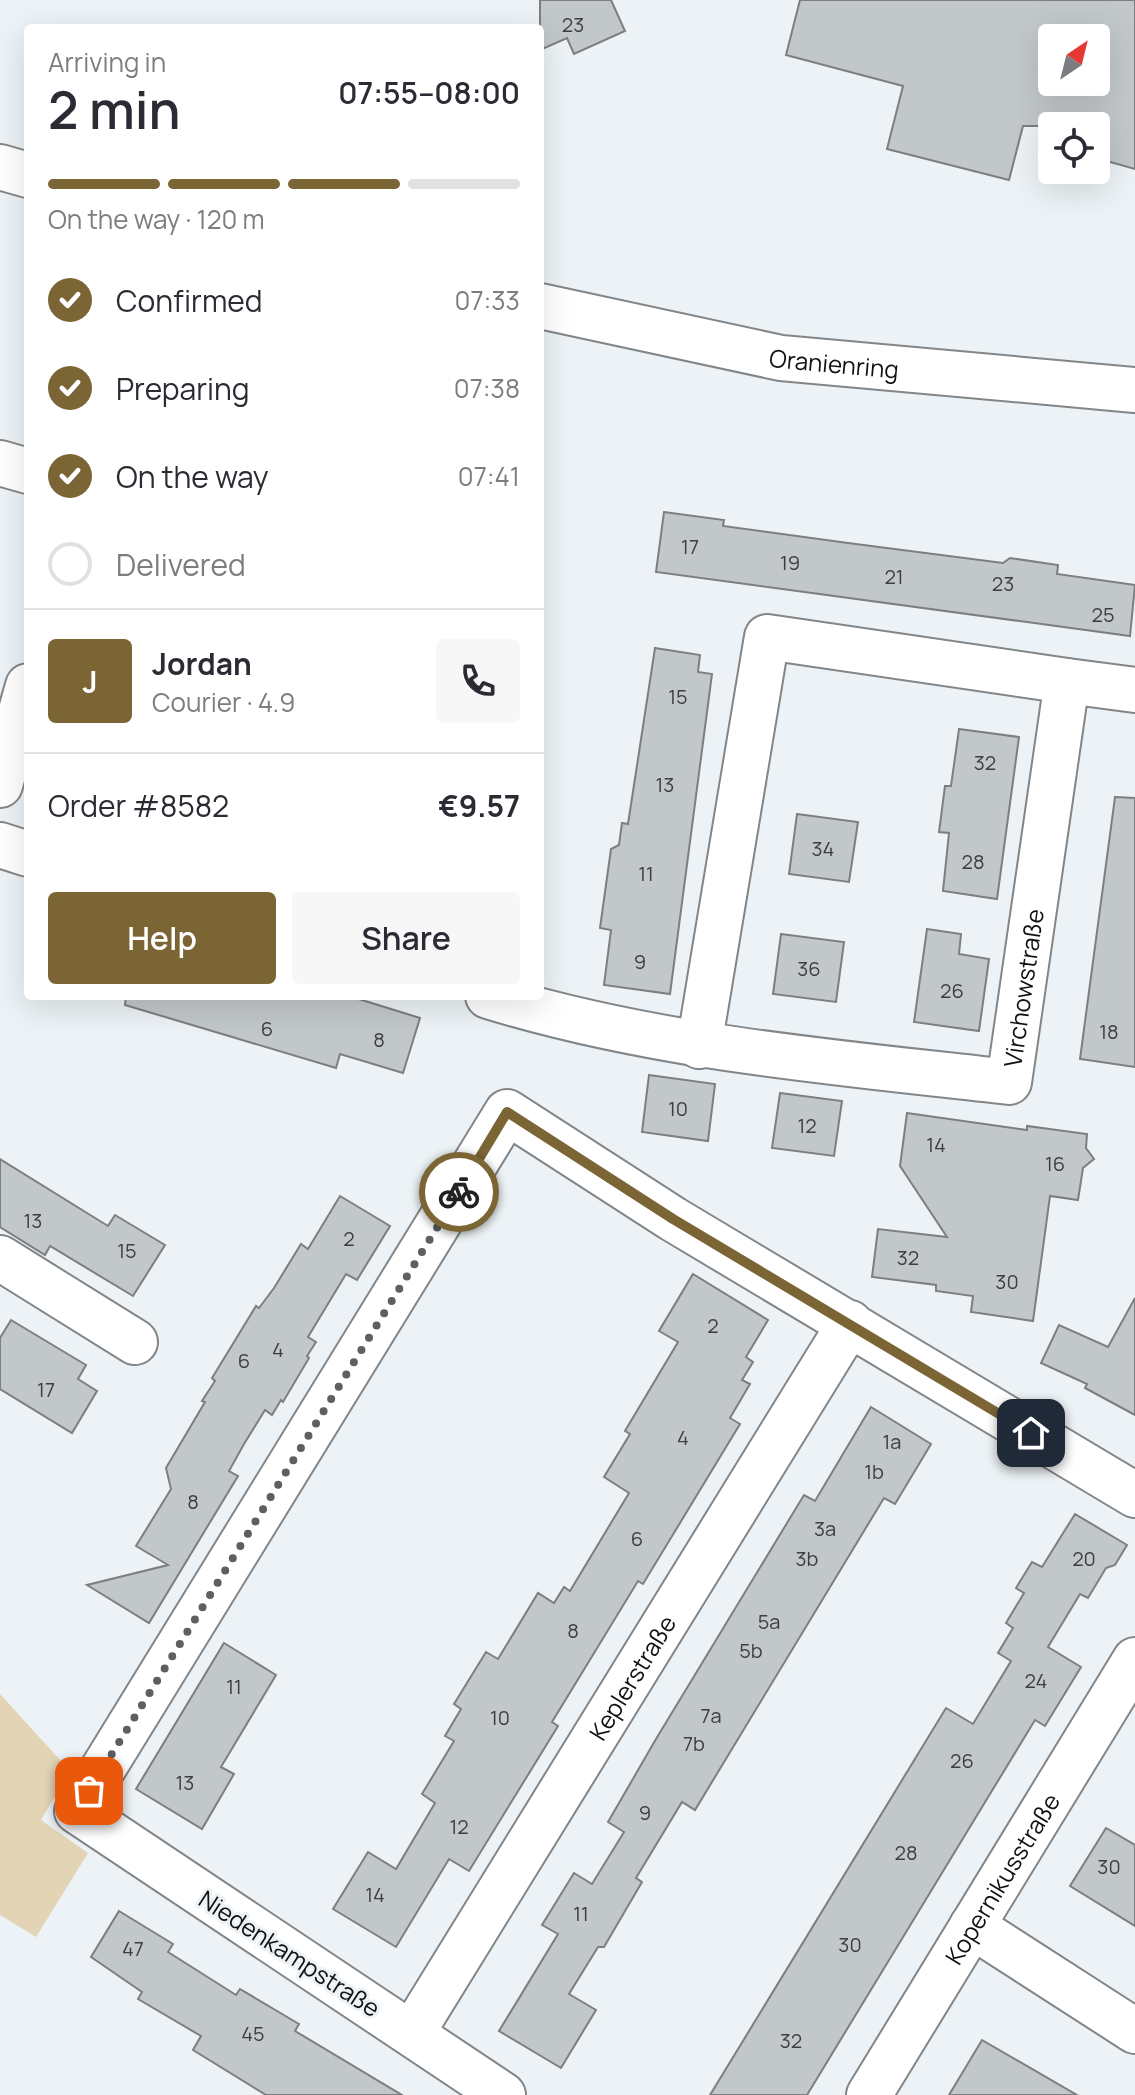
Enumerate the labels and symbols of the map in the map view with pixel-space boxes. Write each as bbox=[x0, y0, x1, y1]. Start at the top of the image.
house number: 23 bbox=[562, 11, 584, 38]
north arrow bbox=[1038, 24, 1110, 96]
street label: Oranienring bbox=[766, 339, 900, 385]
house number: 17 bbox=[681, 533, 699, 560]
house number: 19 bbox=[780, 549, 800, 576]
house number: 21 bbox=[884, 563, 904, 590]
house number: 23 bbox=[992, 570, 1014, 597]
house number: 25 bbox=[1092, 601, 1114, 628]
house number: 15 bbox=[668, 683, 688, 710]
house number: 32 bbox=[974, 749, 996, 776]
house number: 13 bbox=[656, 771, 674, 798]
house number: 34 bbox=[812, 835, 834, 862]
house number: 28 bbox=[961, 848, 985, 875]
house number: 11 bbox=[638, 860, 654, 887]
street label: Virchowstraße bbox=[995, 907, 1050, 1069]
house number: 9 bbox=[634, 948, 646, 975]
house number: 36 bbox=[797, 955, 821, 982]
house number: 26 bbox=[940, 977, 964, 1004]
house number: 6 bbox=[261, 1015, 273, 1042]
house number: 18 bbox=[1099, 1018, 1119, 1045]
house number: 8 bbox=[373, 1026, 385, 1053]
house number: 10 bbox=[668, 1095, 688, 1122]
house number: 12 bbox=[797, 1112, 817, 1139]
house number: 14 bbox=[926, 1131, 946, 1158]
house number: 16 bbox=[1045, 1150, 1065, 1177]
courier bbox=[419, 1152, 499, 1232]
house number: 13 bbox=[24, 1207, 42, 1234]
house number: 2 bbox=[343, 1225, 355, 1252]
house number: 15 bbox=[117, 1237, 137, 1264]
house number: 32 bbox=[897, 1244, 919, 1271]
house number: 30 bbox=[995, 1268, 1019, 1295]
house number: 2 bbox=[707, 1312, 719, 1339]
house number: 4 bbox=[272, 1336, 284, 1363]
house number: 6 bbox=[238, 1347, 250, 1374]
house number: 17 bbox=[37, 1376, 55, 1403]
pin bbox=[997, 1399, 1065, 1467]
house number: 4 bbox=[677, 1424, 689, 1451]
house number: 1a bbox=[883, 1428, 901, 1455]
house number: 1b bbox=[864, 1458, 884, 1485]
house number: 8 bbox=[187, 1488, 199, 1515]
house number: 3a bbox=[814, 1515, 836, 1542]
house number: 6 bbox=[631, 1525, 643, 1552]
house number: 3b bbox=[796, 1545, 819, 1572]
house number: 20 bbox=[1072, 1545, 1096, 1572]
house number: 5a bbox=[758, 1608, 780, 1635]
street label: Keplerstraße bbox=[580, 1609, 683, 1746]
house number: 8 bbox=[567, 1617, 579, 1644]
house number: 5b bbox=[739, 1637, 763, 1664]
house number: 24 bbox=[1025, 1667, 1047, 1694]
house number: 11 bbox=[226, 1673, 242, 1700]
house number: 7a bbox=[700, 1702, 722, 1729]
house number: 10 bbox=[490, 1704, 510, 1731]
house number: 7b bbox=[683, 1730, 705, 1757]
house number: 26 bbox=[950, 1747, 974, 1774]
pin bbox=[55, 1757, 123, 1825]
house number: 13 bbox=[176, 1769, 194, 1796]
street label: Kopernikusstraße bbox=[937, 1786, 1067, 1970]
house number: 9 bbox=[639, 1799, 651, 1826]
house number: 12 bbox=[449, 1813, 469, 1840]
house number: 28 bbox=[894, 1839, 918, 1866]
house number: 30 bbox=[1097, 1853, 1121, 1880]
house number: 14 bbox=[365, 1881, 385, 1908]
street label: Niedenkampstraße bbox=[193, 1882, 387, 2024]
house number: 11 bbox=[573, 1900, 589, 1927]
house number: 30 bbox=[838, 1931, 862, 1958]
house number: 47 bbox=[122, 1935, 144, 1962]
house number: 45 bbox=[241, 2020, 265, 2047]
house number: 32 bbox=[780, 2027, 802, 2054]

